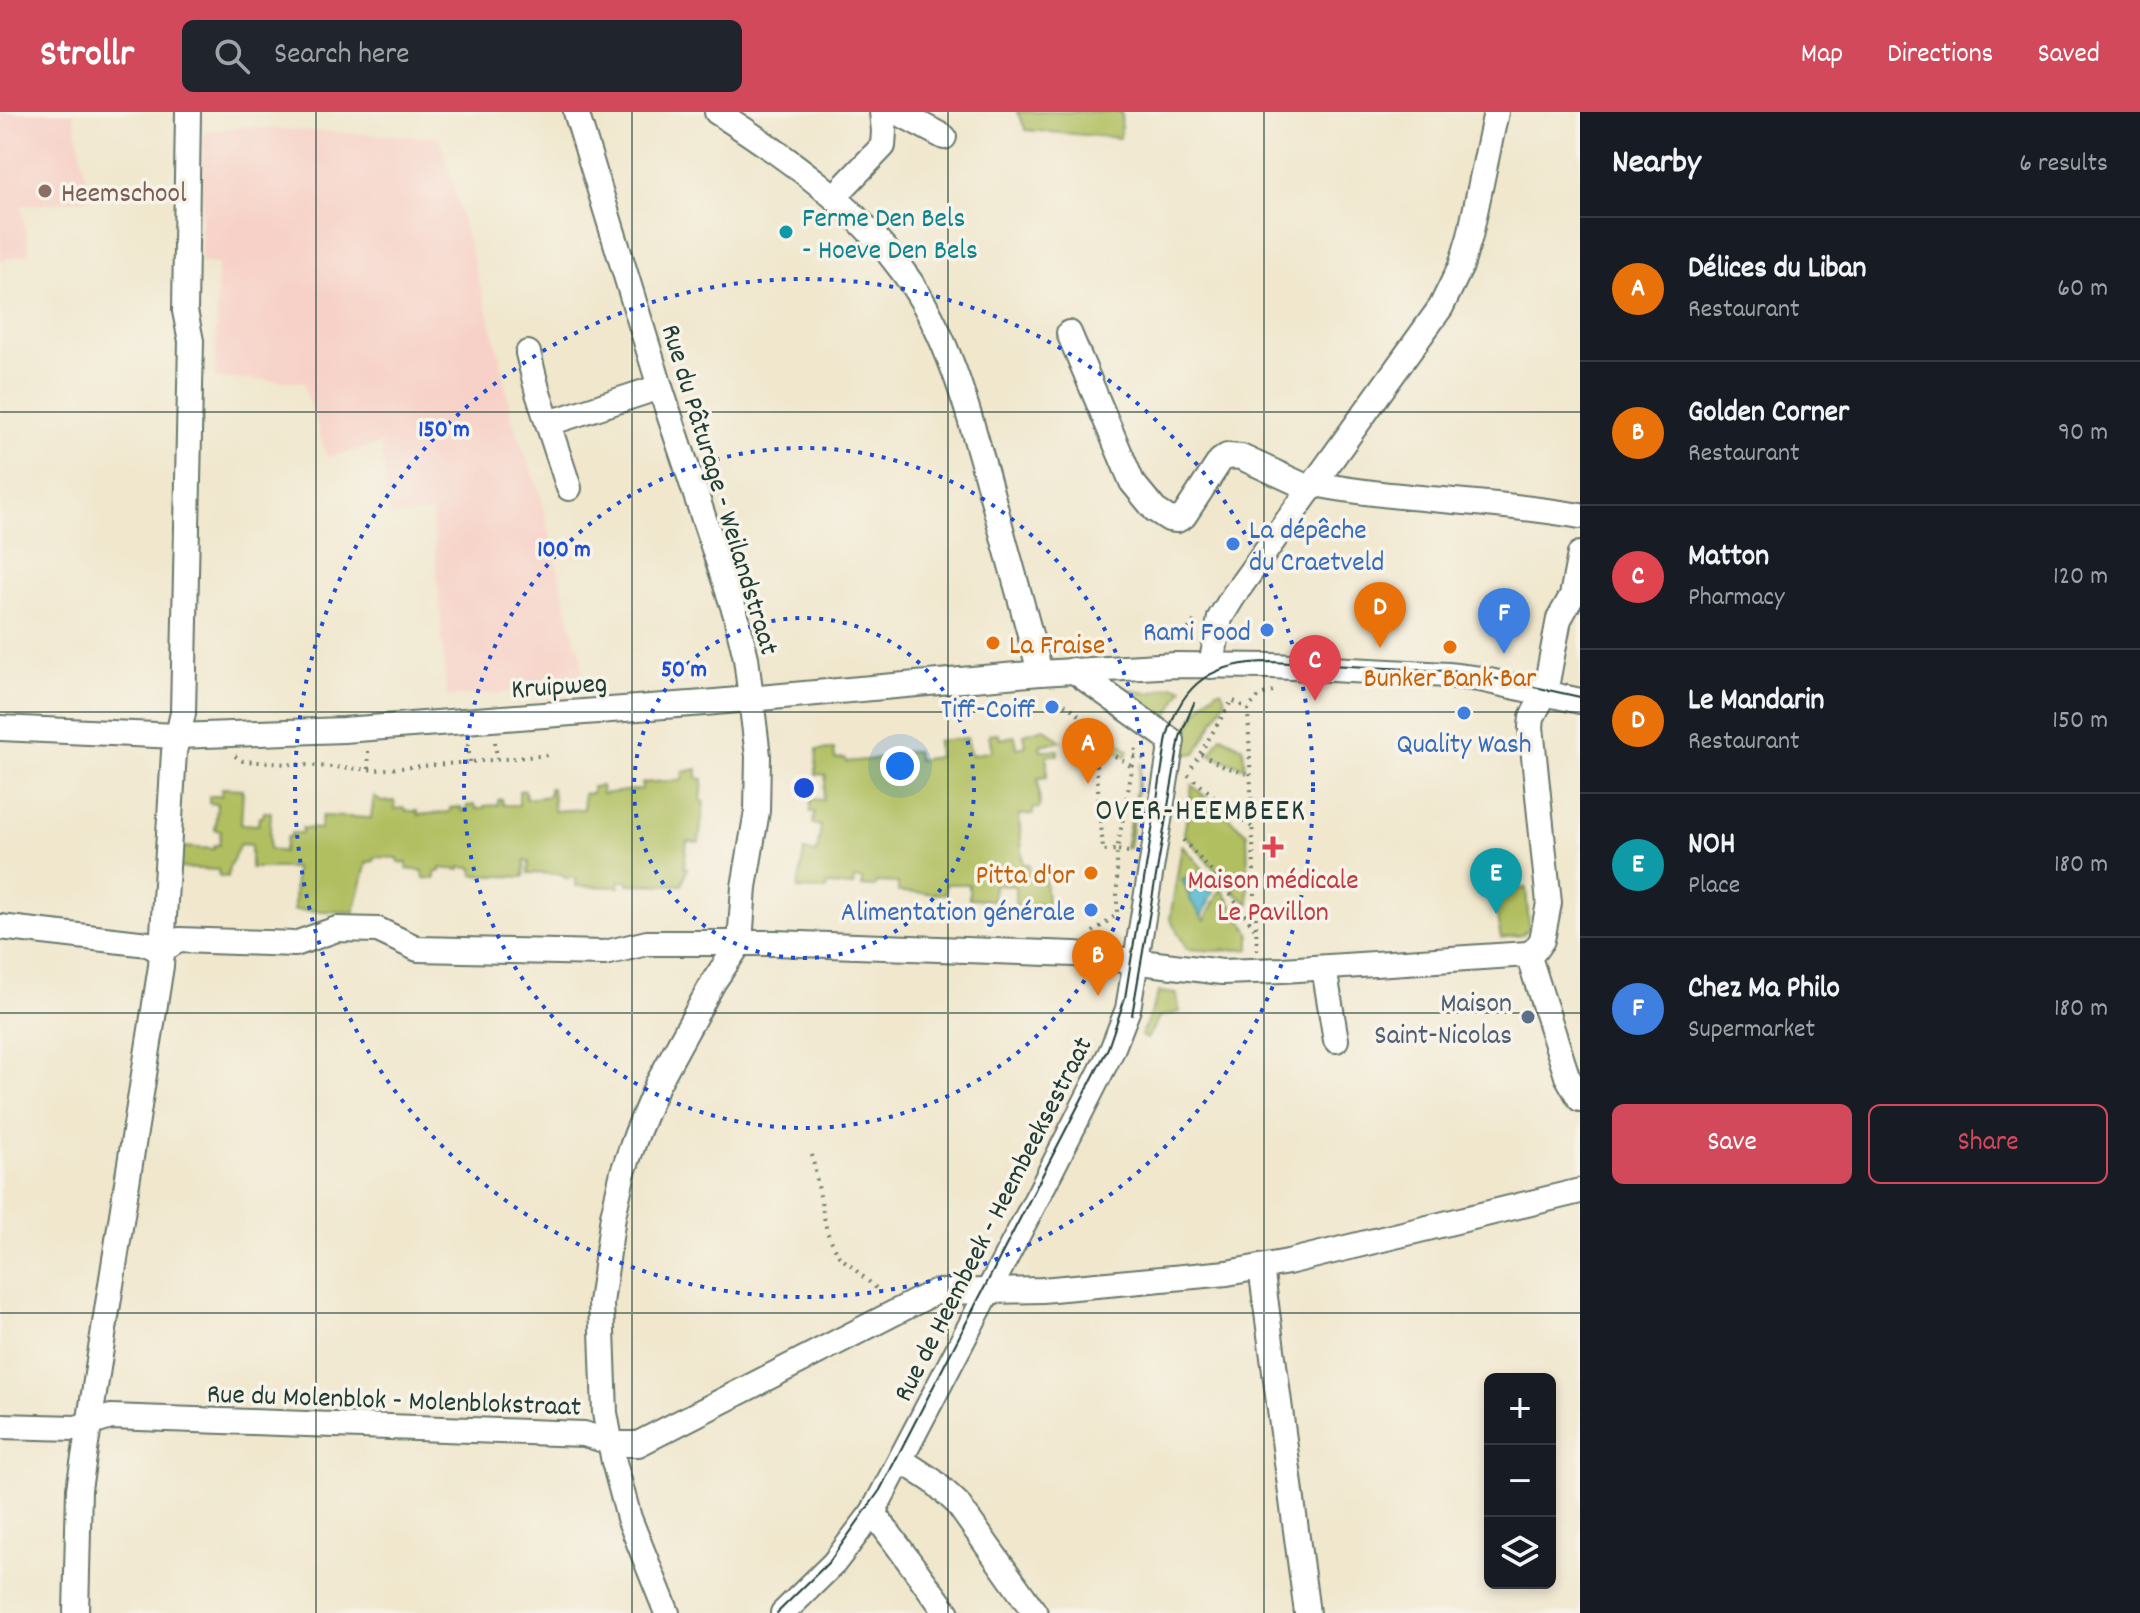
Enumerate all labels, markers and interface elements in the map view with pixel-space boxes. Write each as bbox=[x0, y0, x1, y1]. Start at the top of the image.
search box bbox=[182, 20, 742, 92]
text: Strollr bbox=[40, 29, 134, 84]
icon: search bbox=[210, 34, 254, 78]
text: Search here bbox=[274, 35, 410, 78]
text: Map bbox=[1801, 36, 1843, 76]
text: Directions bbox=[1887, 36, 1993, 76]
text: Saved bbox=[2037, 36, 2100, 76]
text: Nearby bbox=[1612, 140, 1701, 189]
text: 6 results bbox=[2019, 146, 2108, 183]
place label: Heemschool bbox=[61, 176, 187, 216]
marker: Heemschool bbox=[36, 182, 54, 200]
place label: Ferme Den Bels - Hoeve Den Bels bbox=[802, 201, 978, 273]
marker: Ferme Den Bels - Hoeve Den Bels bbox=[777, 223, 795, 241]
text: Délices du Liban bbox=[1688, 249, 1866, 292]
text: A bbox=[1631, 271, 1645, 308]
text: 60 m bbox=[2057, 271, 2108, 308]
text: Restaurant bbox=[1688, 292, 1800, 329]
street label: Rue du Pâturage - Weilandstraat bbox=[648, 320, 787, 661]
text: Golden Corner bbox=[1688, 393, 1849, 436]
text: 150 m bbox=[418, 414, 470, 448]
text: B bbox=[1632, 415, 1644, 452]
text: 90 m bbox=[2058, 415, 2108, 452]
text: Restaurant bbox=[1688, 436, 1800, 473]
place label: La dépêche du Craetveld bbox=[1249, 513, 1384, 585]
text: 100 m bbox=[537, 534, 591, 568]
marker: La dépêche du Craetveld bbox=[1224, 535, 1242, 553]
text: Matton bbox=[1688, 537, 1769, 580]
text: C bbox=[1632, 559, 1644, 596]
text: 120 m bbox=[2053, 559, 2108, 596]
text: Pharmacy bbox=[1688, 580, 1785, 617]
pin: D bbox=[1354, 582, 1406, 648]
pin: F bbox=[1478, 588, 1530, 654]
place label: Rami Food bbox=[1143, 615, 1251, 655]
marker: Rami Food bbox=[1258, 621, 1276, 639]
place label: La Fraise bbox=[1009, 628, 1105, 668]
marker: La Fraise bbox=[984, 634, 1002, 652]
pin: C bbox=[1289, 635, 1341, 701]
marker: Bunker Bank Bar bbox=[1441, 638, 1459, 656]
text: 50 m bbox=[661, 654, 707, 688]
place label: Bunker Bank Bar bbox=[1364, 661, 1537, 701]
street label: Kruipweg bbox=[510, 666, 609, 712]
text: Le Mandarin bbox=[1688, 681, 1824, 724]
place label: Tiff-Coiff bbox=[941, 692, 1036, 732]
marker: Tiff-Coiff bbox=[1043, 698, 1061, 716]
text: D bbox=[1631, 703, 1645, 740]
text: 150 m bbox=[2052, 703, 2108, 740]
marker: Quality Wash bbox=[1455, 704, 1473, 722]
pin: A bbox=[1062, 718, 1114, 784]
text: Restaurant bbox=[1688, 724, 1800, 761]
place label: Quality Wash bbox=[1396, 727, 1532, 767]
your location bbox=[880, 746, 920, 786]
centre of rings bbox=[790, 774, 818, 802]
district label: OVER-HEEMBEEK bbox=[1095, 792, 1307, 835]
text: NOH bbox=[1688, 825, 1735, 868]
marker: Maison médicale Le Pavillon bbox=[1262, 836, 1284, 858]
text: E bbox=[1632, 847, 1644, 884]
text: 180 m bbox=[2054, 847, 2108, 884]
pin: E bbox=[1470, 848, 1522, 914]
place label: Pitta d'or bbox=[975, 858, 1076, 898]
place label: Maison médicale Le Pavillon bbox=[1187, 863, 1359, 935]
marker: Pitta d'or bbox=[1082, 864, 1100, 882]
text: Place bbox=[1688, 868, 1740, 905]
place label: Alimentation générale bbox=[841, 895, 1075, 935]
marker: Alimentation générale bbox=[1082, 901, 1100, 919]
pin: B bbox=[1072, 930, 1124, 996]
text: Chez Ma Philo bbox=[1688, 969, 1840, 1012]
place label: Maison Saint-Nicolas bbox=[1374, 986, 1512, 1058]
text: F bbox=[1632, 991, 1644, 1028]
text: 180 m bbox=[2054, 991, 2108, 1028]
marker: Maison Saint-Nicolas bbox=[1519, 1008, 1537, 1026]
text: Supermarket bbox=[1688, 1012, 1815, 1049]
street label: Rue de Heembeek - Heembeeksestraat bbox=[886, 1031, 1105, 1410]
button: Save bbox=[1612, 1104, 1852, 1184]
button: Share bbox=[1868, 1104, 2108, 1184]
map controls bbox=[1484, 1373, 1556, 1589]
button: + bbox=[1484, 1373, 1556, 1445]
street label: Rue du Molenblok - Molenblokstraat bbox=[206, 1376, 582, 1430]
button: − bbox=[1484, 1445, 1556, 1517]
button: layers bbox=[1484, 1517, 1556, 1589]

